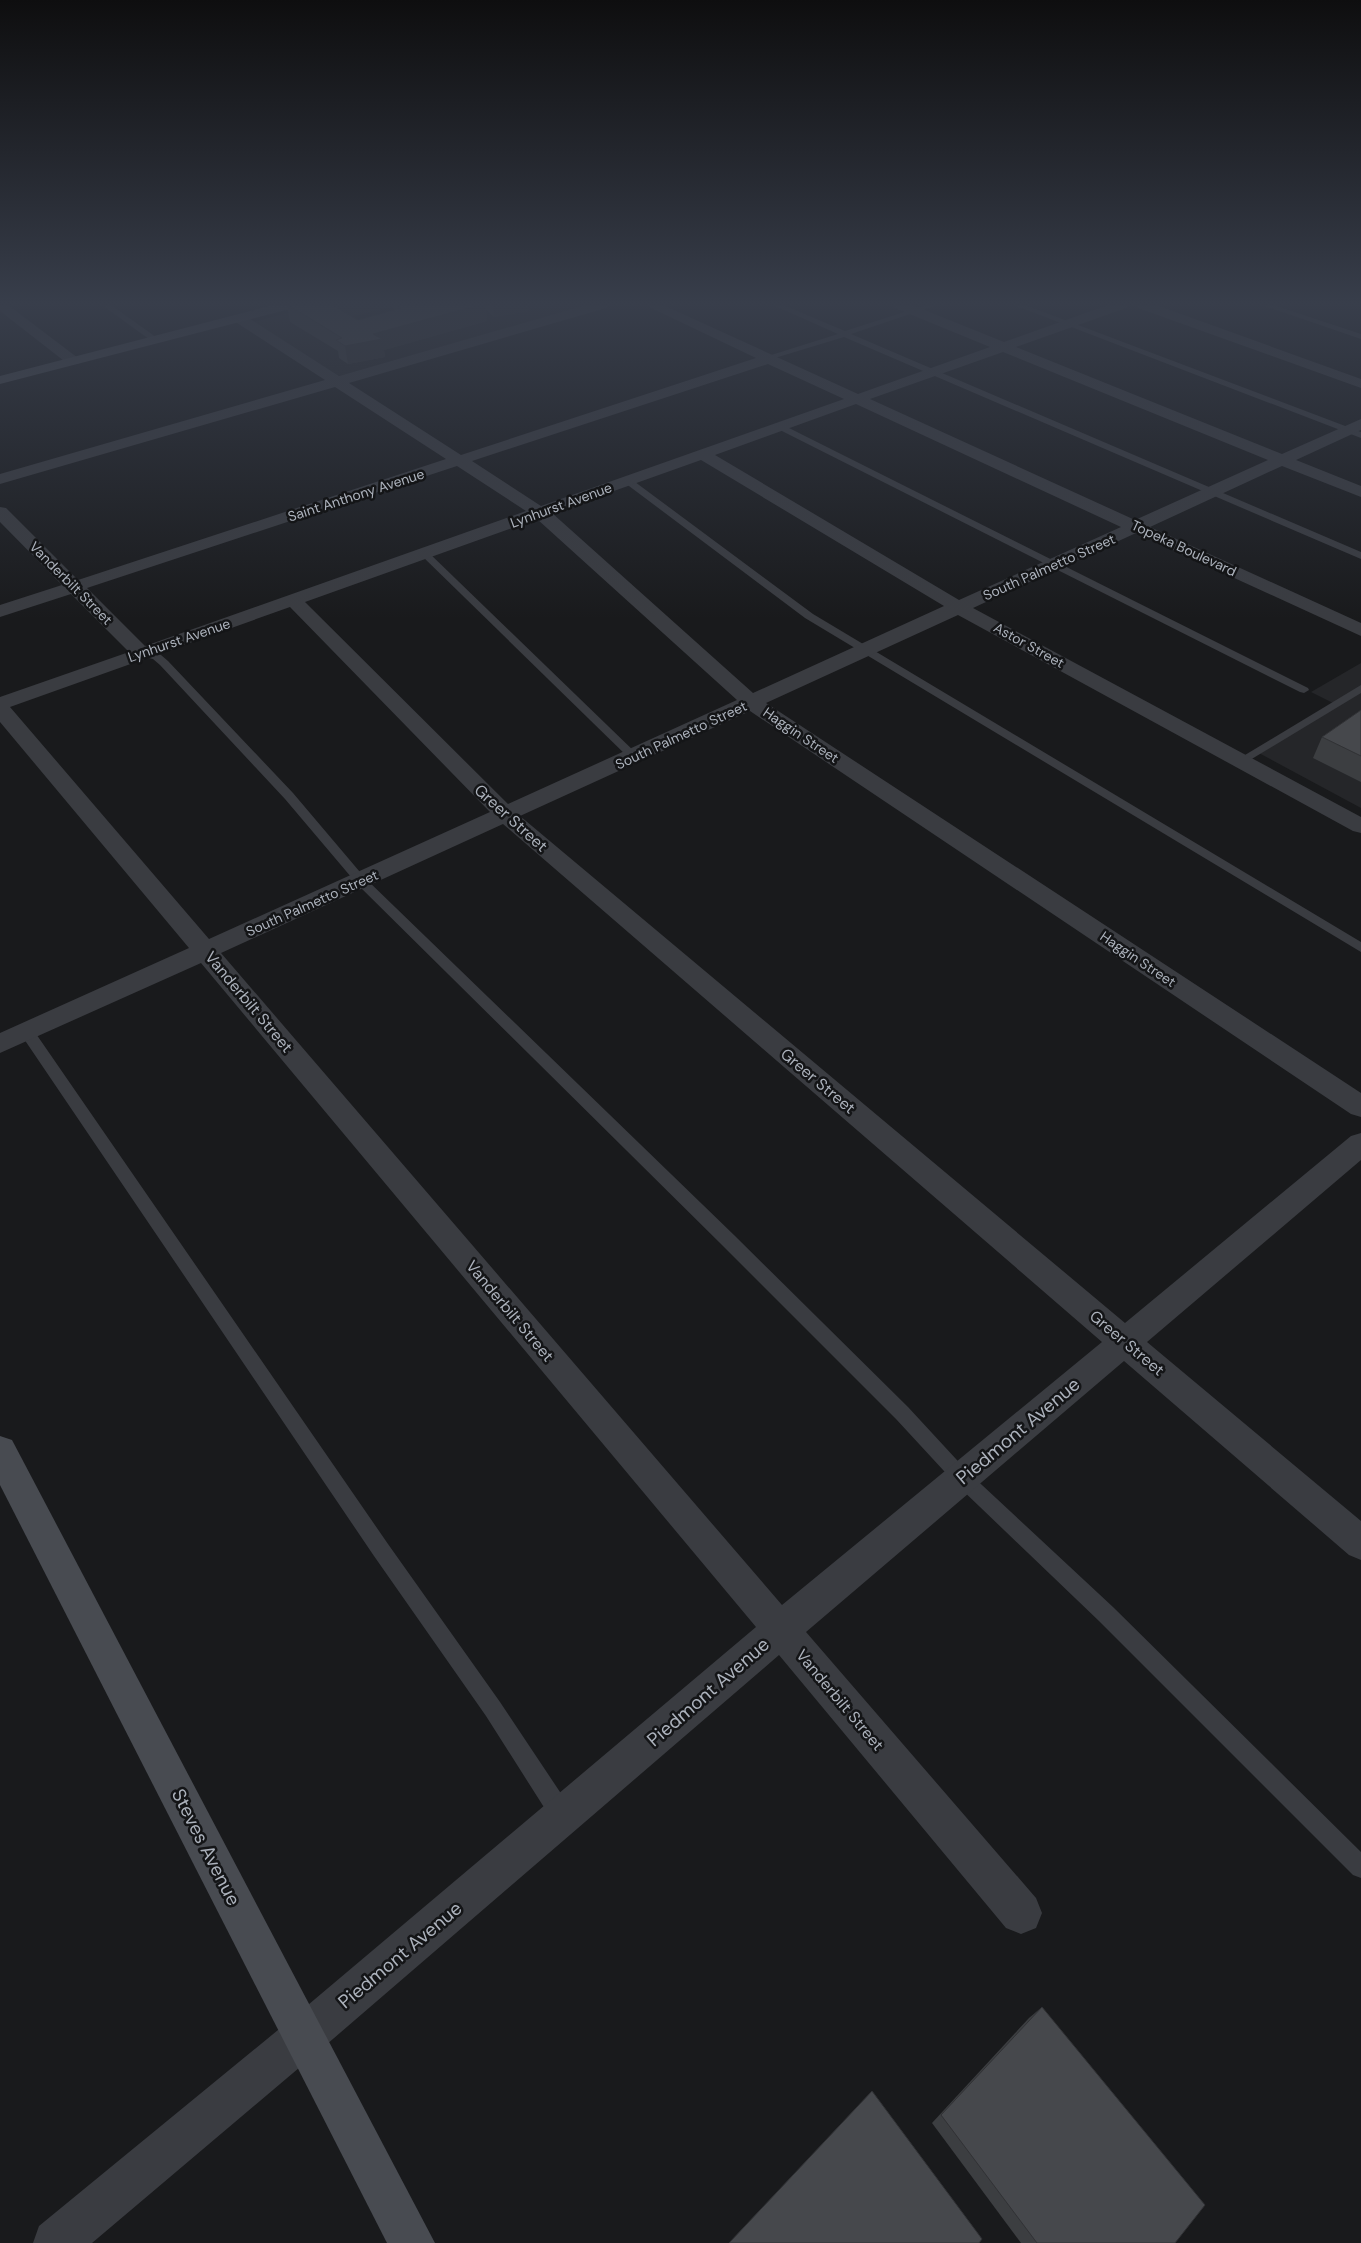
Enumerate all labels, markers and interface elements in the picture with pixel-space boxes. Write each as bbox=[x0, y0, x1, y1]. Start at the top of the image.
street label: Saint Anthony Avenue bbox=[285, 464, 427, 526]
street label: Lynhurst Avenue bbox=[508, 478, 614, 532]
street label: Topeka Boulevard bbox=[1129, 516, 1239, 580]
street label: South Palmetto Street bbox=[980, 530, 1118, 604]
street label: Vanderbilt Street bbox=[26, 538, 116, 628]
street label: Lynhurst Avenue bbox=[125, 614, 233, 666]
street label: Astor Street bbox=[990, 618, 1068, 672]
street label: South Palmetto Street bbox=[612, 697, 750, 773]
street label: Haggin Street bbox=[760, 703, 842, 767]
street label: Greer Street bbox=[470, 780, 552, 856]
street label: South Palmetto Street bbox=[243, 866, 381, 940]
street label: Haggin Street bbox=[1097, 927, 1179, 991]
street label: Vanderbilt Street bbox=[200, 947, 298, 1057]
street label: Greer Street bbox=[776, 1044, 860, 1118]
street label: Vanderbilt Street bbox=[461, 1256, 559, 1366]
street label: Greer Street bbox=[1085, 1306, 1169, 1380]
street label: Piedmont Avenue bbox=[951, 1372, 1085, 1490]
street label: Piedmont Avenue bbox=[642, 1632, 774, 1752]
street label: Vanderbilt Street bbox=[791, 1645, 889, 1755]
street label: Steves Avenue bbox=[166, 1784, 246, 1910]
street label: Piedmont Avenue bbox=[333, 1896, 467, 2014]

